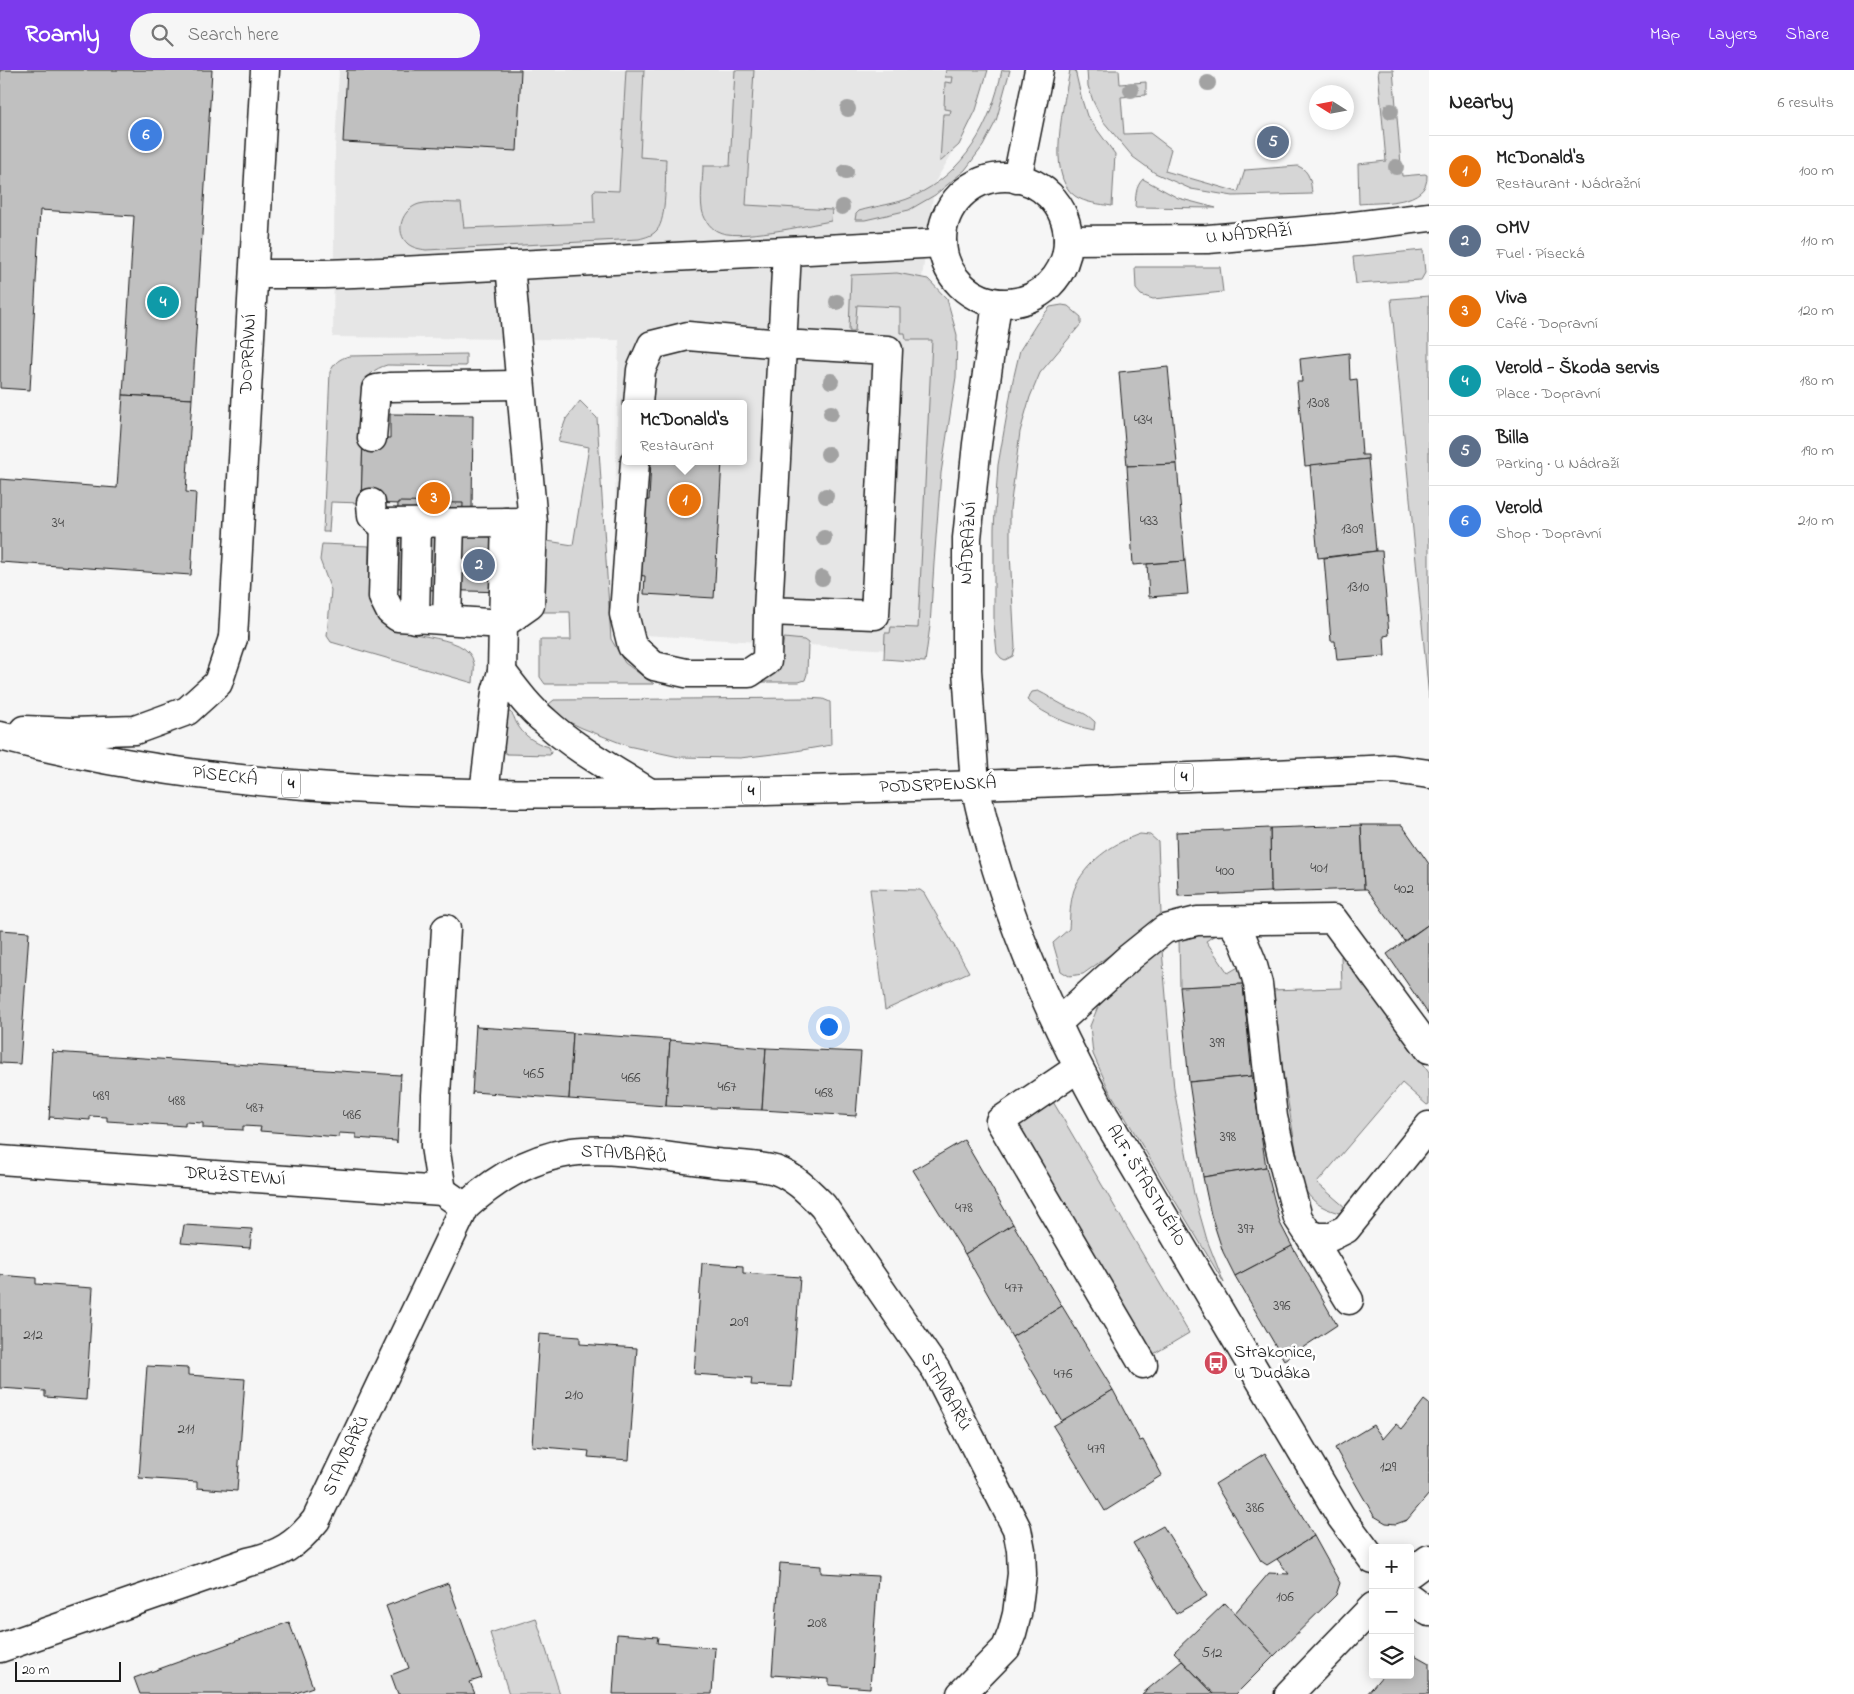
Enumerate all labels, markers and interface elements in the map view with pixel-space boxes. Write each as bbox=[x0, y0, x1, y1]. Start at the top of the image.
search box bbox=[130, 13, 480, 58]
text: Roamly bbox=[25, 18, 100, 53]
icon: search bbox=[148, 21, 176, 49]
text: Search here bbox=[188, 22, 279, 49]
text: Map bbox=[1650, 22, 1680, 48]
text: Layers bbox=[1708, 22, 1758, 48]
text: Share bbox=[1786, 22, 1829, 48]
north arrow bbox=[1309, 85, 1354, 130]
text: Nearby bbox=[1449, 88, 1513, 118]
text: 6 results bbox=[1777, 91, 1834, 115]
pin: 6 bbox=[130, 116, 162, 154]
pin: 5 bbox=[1257, 123, 1289, 161]
text: McDonald's bbox=[1496, 145, 1585, 172]
text: 1 bbox=[1462, 159, 1468, 183]
text: 100 m bbox=[1799, 159, 1834, 183]
text: Restaurant · Nádražní bbox=[1496, 172, 1641, 196]
text: OMV bbox=[1496, 215, 1529, 242]
street label: U NÁDRAŽÍ bbox=[1205, 218, 1293, 252]
text: 2 bbox=[1461, 229, 1469, 253]
text: 110 m bbox=[1800, 229, 1834, 253]
text: Fuel · Písecká bbox=[1496, 242, 1584, 266]
pin: 4 bbox=[147, 283, 179, 321]
text: Viva bbox=[1496, 285, 1527, 312]
text: 3 bbox=[1462, 299, 1468, 323]
text: 120 m bbox=[1798, 299, 1834, 323]
text: Café · Dopravní bbox=[1496, 312, 1598, 336]
street label: DOPRAVNÍ bbox=[234, 313, 264, 396]
text: Verold - Škoda servis bbox=[1496, 355, 1660, 382]
text: 4 bbox=[1462, 369, 1468, 393]
text: 180 m bbox=[1800, 369, 1834, 393]
text: Place · Dopravní bbox=[1496, 382, 1601, 406]
house number: 1308 bbox=[1306, 392, 1330, 414]
popup bbox=[622, 400, 747, 465]
text: McDonald's bbox=[640, 407, 729, 434]
house number: 434 bbox=[1134, 409, 1152, 431]
text: Billa bbox=[1496, 425, 1529, 452]
text: Restaurant bbox=[640, 434, 714, 458]
text: 5 bbox=[1460, 439, 1470, 463]
text: 190 m bbox=[1801, 439, 1834, 463]
text: Parking · U Nádraží bbox=[1496, 452, 1619, 476]
pin: 3 bbox=[418, 479, 450, 517]
pin: 1 bbox=[669, 481, 701, 519]
text: Verold bbox=[1496, 495, 1543, 522]
street label: NÁDRAŽNÍ bbox=[954, 501, 984, 585]
text: 6 bbox=[1461, 509, 1469, 533]
text: 210 m bbox=[1798, 509, 1834, 533]
house number: 433 bbox=[1140, 510, 1158, 532]
house number: 34 bbox=[52, 512, 64, 534]
house number: 1309 bbox=[1341, 518, 1363, 540]
text: Shop · Dopravní bbox=[1496, 522, 1602, 546]
pin: 2 bbox=[463, 546, 495, 584]
house number: 1310 bbox=[1347, 576, 1370, 598]
street label: PÍSECKÁ bbox=[191, 760, 259, 794]
road number: 4 bbox=[1175, 764, 1193, 790]
road number: 4 bbox=[282, 771, 300, 798]
street label: PODSRPENSKÁ bbox=[879, 771, 997, 801]
road number: 4 bbox=[742, 778, 760, 804]
house number: 401 bbox=[1310, 857, 1328, 879]
house number: 400 bbox=[1215, 860, 1235, 882]
house number: 402 bbox=[1394, 878, 1415, 900]
your location bbox=[816, 1014, 842, 1040]
house number: 399 bbox=[1209, 1032, 1225, 1054]
house number: 465 bbox=[523, 1063, 545, 1085]
house number: 466 bbox=[621, 1067, 641, 1089]
house number: 467 bbox=[718, 1076, 736, 1098]
house number: 468 bbox=[815, 1082, 834, 1104]
house number: 489 bbox=[93, 1085, 110, 1107]
house number: 488 bbox=[168, 1090, 186, 1112]
house number: 487 bbox=[246, 1097, 264, 1119]
house number: 486 bbox=[343, 1104, 362, 1126]
street label: ALF. ŠŤASTNÉHO bbox=[1099, 1120, 1193, 1252]
house number: 398 bbox=[1220, 1126, 1237, 1148]
street label: STAVBAŘŮ bbox=[580, 1139, 668, 1171]
street label: DRUŽSTEVNÍ bbox=[183, 1160, 286, 1194]
house number: 478 bbox=[955, 1197, 973, 1219]
house number: 397 bbox=[1238, 1218, 1254, 1240]
house number: 477 bbox=[1005, 1277, 1023, 1299]
house number: 396 bbox=[1273, 1295, 1291, 1317]
house number: 209 bbox=[730, 1311, 749, 1333]
house number: 212 bbox=[23, 1324, 43, 1346]
place label: Strakonice, U Dudáka bbox=[1234, 1340, 1315, 1387]
street label: STAVBAŘŮ bbox=[913, 1348, 977, 1436]
bus stop icon: Strakonice, U Dudáka bbox=[1203, 1350, 1229, 1376]
house number: 476 bbox=[1054, 1363, 1073, 1385]
house number: 210 bbox=[565, 1384, 584, 1406]
street label: STAVBAŘŮ bbox=[317, 1412, 377, 1500]
house number: 211 bbox=[178, 1418, 195, 1440]
house number: 479 bbox=[1088, 1438, 1105, 1460]
house number: 129 bbox=[1380, 1456, 1397, 1478]
house number: 386 bbox=[1246, 1497, 1265, 1519]
map controls bbox=[1369, 1544, 1414, 1679]
button: + bbox=[1369, 1544, 1414, 1589]
house number: 106 bbox=[1276, 1586, 1294, 1608]
button: − bbox=[1369, 1589, 1414, 1634]
house number: 208 bbox=[807, 1612, 827, 1634]
button: layers bbox=[1369, 1634, 1414, 1679]
house number: 512 bbox=[1202, 1642, 1223, 1664]
scale bar bbox=[15, 1659, 121, 1682]
text: 20 m bbox=[22, 1660, 49, 1681]

